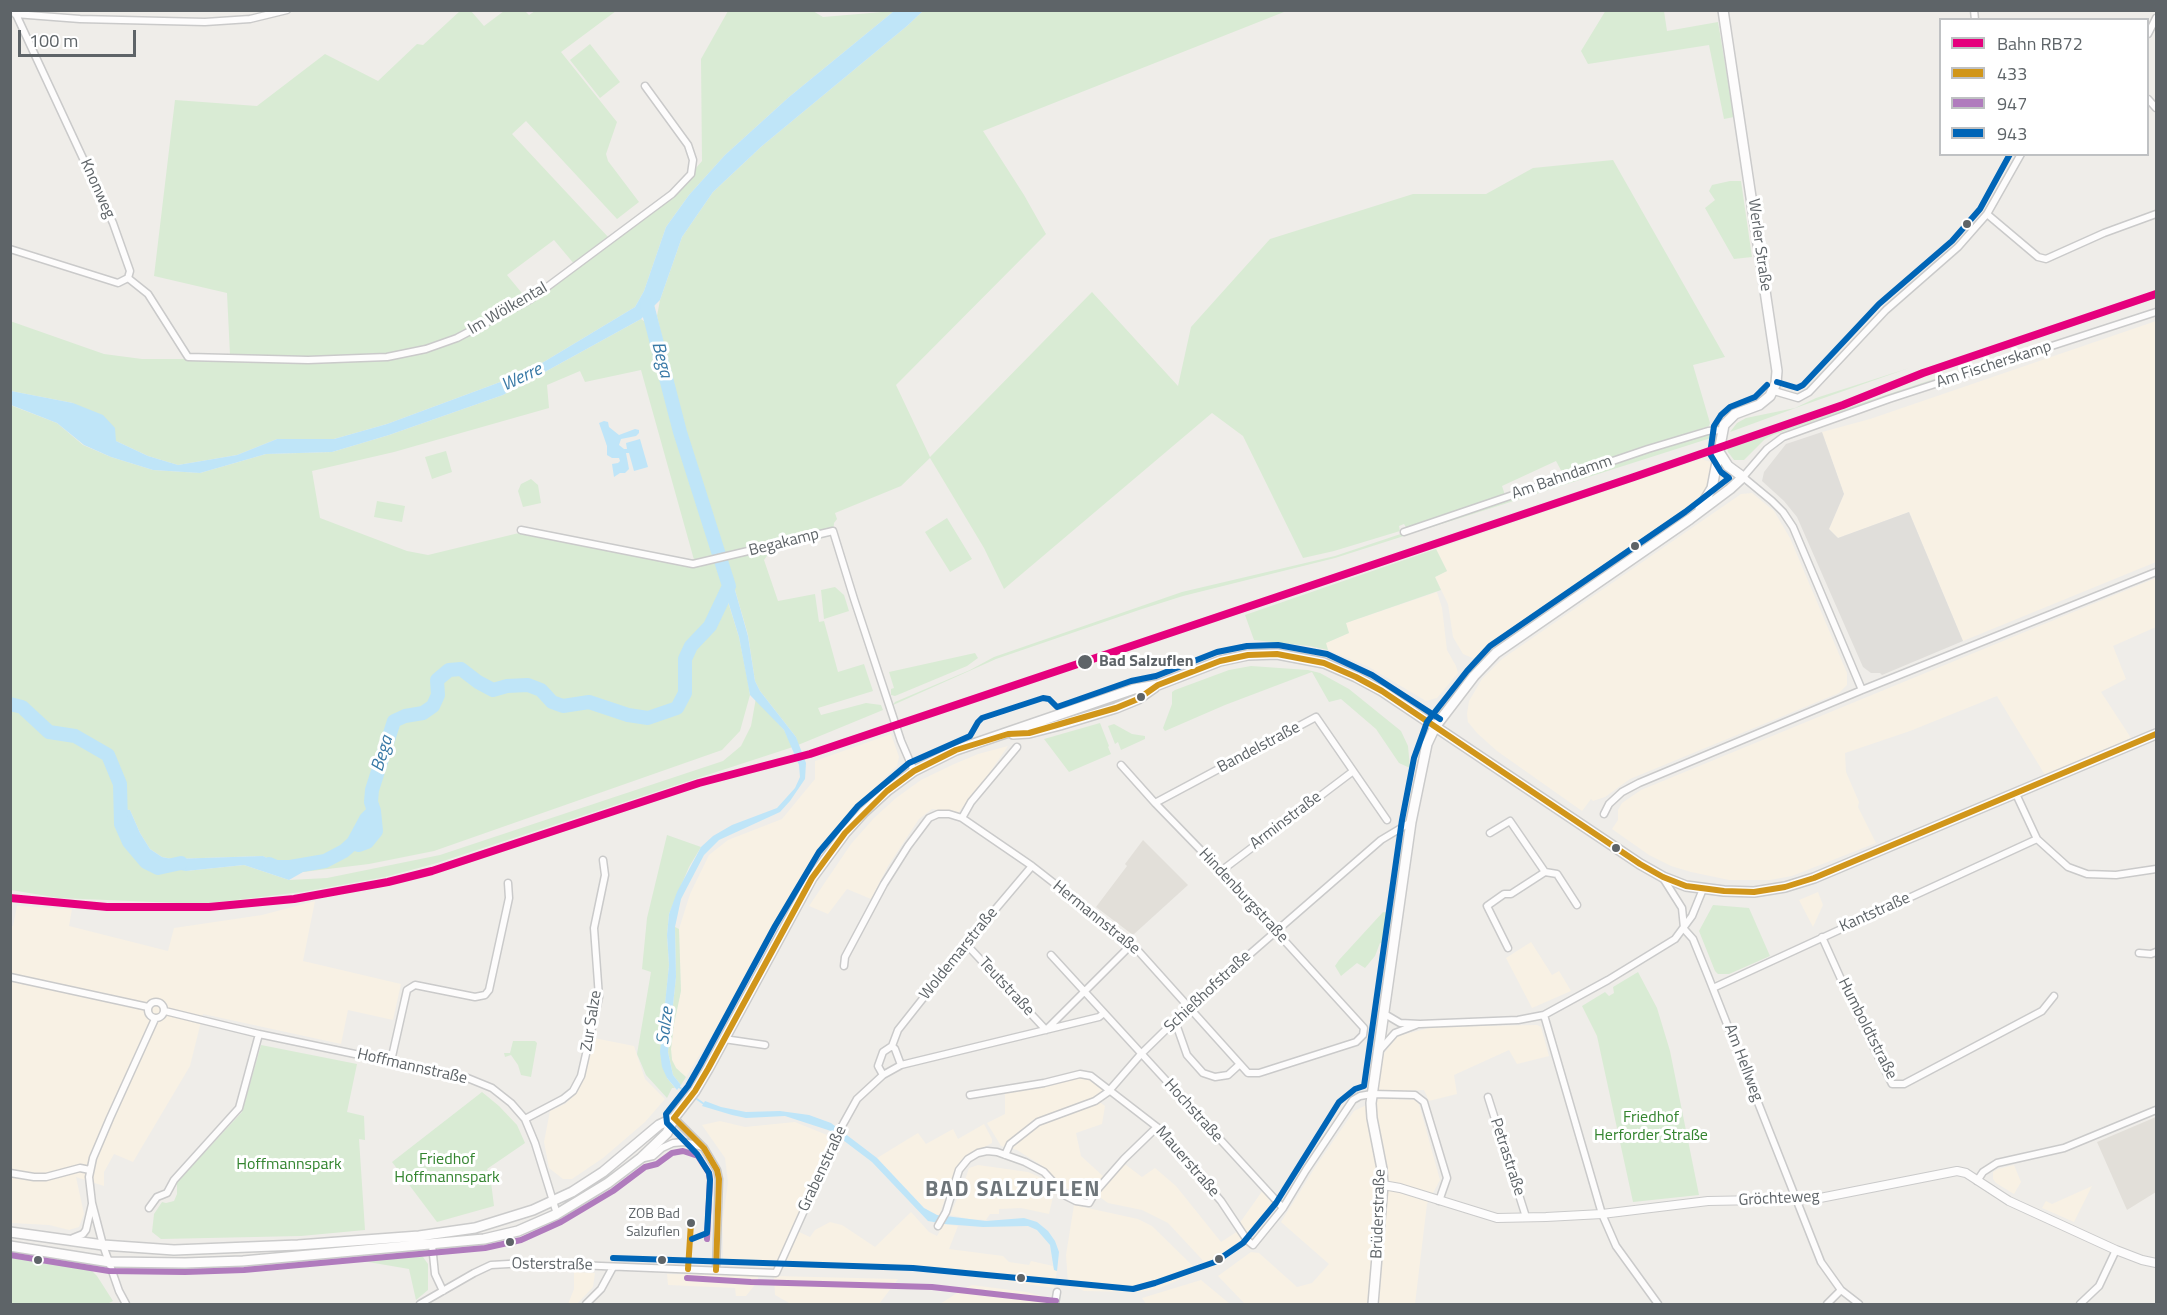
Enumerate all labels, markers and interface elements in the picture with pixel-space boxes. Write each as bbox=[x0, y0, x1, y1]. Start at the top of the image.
scale bar bbox=[21, 18, 140, 56]
legend bbox=[1939, 18, 2149, 156]
text: 100 m bbox=[29, 27, 78, 54]
text: Bahn RB72 bbox=[1997, 30, 2083, 57]
text: 433 bbox=[1997, 60, 2027, 87]
text: 947 bbox=[1997, 90, 2027, 117]
text: 943 bbox=[1997, 120, 2027, 147]
street label: Knonweg bbox=[75, 156, 119, 222]
street label: Werler Straße bbox=[1743, 197, 1775, 293]
unlabelled marker bbox=[1961, 218, 1973, 230]
street label: Im Wölkental bbox=[465, 279, 551, 339]
street label: Am Fischerskamp bbox=[1934, 337, 2054, 393]
water label: Bega bbox=[646, 340, 676, 380]
water label: Werre bbox=[498, 359, 546, 397]
street label: Am Bahndamm bbox=[1509, 452, 1615, 504]
street label: Begakamp bbox=[747, 525, 821, 561]
unlabelled marker bbox=[1629, 540, 1641, 552]
place label: Bad Salzuflen bbox=[1099, 652, 1194, 672]
marker: Bad Salzuflen bbox=[1076, 653, 1094, 671]
unlabelled marker bbox=[1135, 691, 1147, 703]
street label: Bandelstraße bbox=[1215, 718, 1303, 778]
water label: Bega bbox=[367, 734, 399, 774]
street label: Arminstraße bbox=[1247, 788, 1325, 854]
unlabelled marker bbox=[1610, 842, 1622, 854]
street label: Hindenburgstraße bbox=[1194, 845, 1292, 947]
street label: Hermannstraße bbox=[1048, 877, 1144, 959]
street label: Kantstraße bbox=[1837, 889, 1913, 937]
street label: Woldemarstraße bbox=[916, 904, 1002, 1004]
street label: Schießhofstraße bbox=[1161, 947, 1255, 1037]
street label: Teutstraße bbox=[974, 954, 1038, 1020]
street label: Humboldtstraße bbox=[1833, 975, 1901, 1083]
street label: Zur Salze bbox=[578, 989, 606, 1053]
water label: Salze bbox=[653, 1006, 679, 1046]
street label: Am Hellweg bbox=[1720, 1022, 1766, 1104]
street label: Hoffmannstraße bbox=[355, 1045, 469, 1089]
street label: Hochstraße bbox=[1160, 1075, 1226, 1147]
park label: Friedhof Herforder Straße bbox=[1594, 1108, 1708, 1146]
street label: Petrastraße bbox=[1485, 1116, 1529, 1198]
street label: Grabenstraße bbox=[795, 1123, 851, 1215]
street label: Mauerstraße bbox=[1151, 1123, 1223, 1201]
park label: Friedhof Hoffmannspark bbox=[394, 1150, 500, 1188]
park label: Hoffmannspark bbox=[236, 1155, 342, 1175]
street label: Brüderstraße bbox=[1368, 1169, 1390, 1259]
district label: BAD SALZUFLEN bbox=[925, 1178, 1101, 1204]
street label: Gröchteweg bbox=[1738, 1187, 1820, 1211]
place label: ZOB Bad Salzuflen bbox=[626, 1207, 680, 1240]
marker: ZOB Bad Salzuflen bbox=[685, 1217, 697, 1229]
unlabelled marker bbox=[504, 1236, 516, 1248]
unlabelled marker bbox=[1213, 1253, 1225, 1265]
unlabelled marker bbox=[32, 1254, 44, 1266]
unlabelled marker bbox=[656, 1254, 668, 1266]
street label: Osterstraße bbox=[511, 1255, 593, 1275]
unlabelled marker bbox=[1015, 1272, 1027, 1284]

